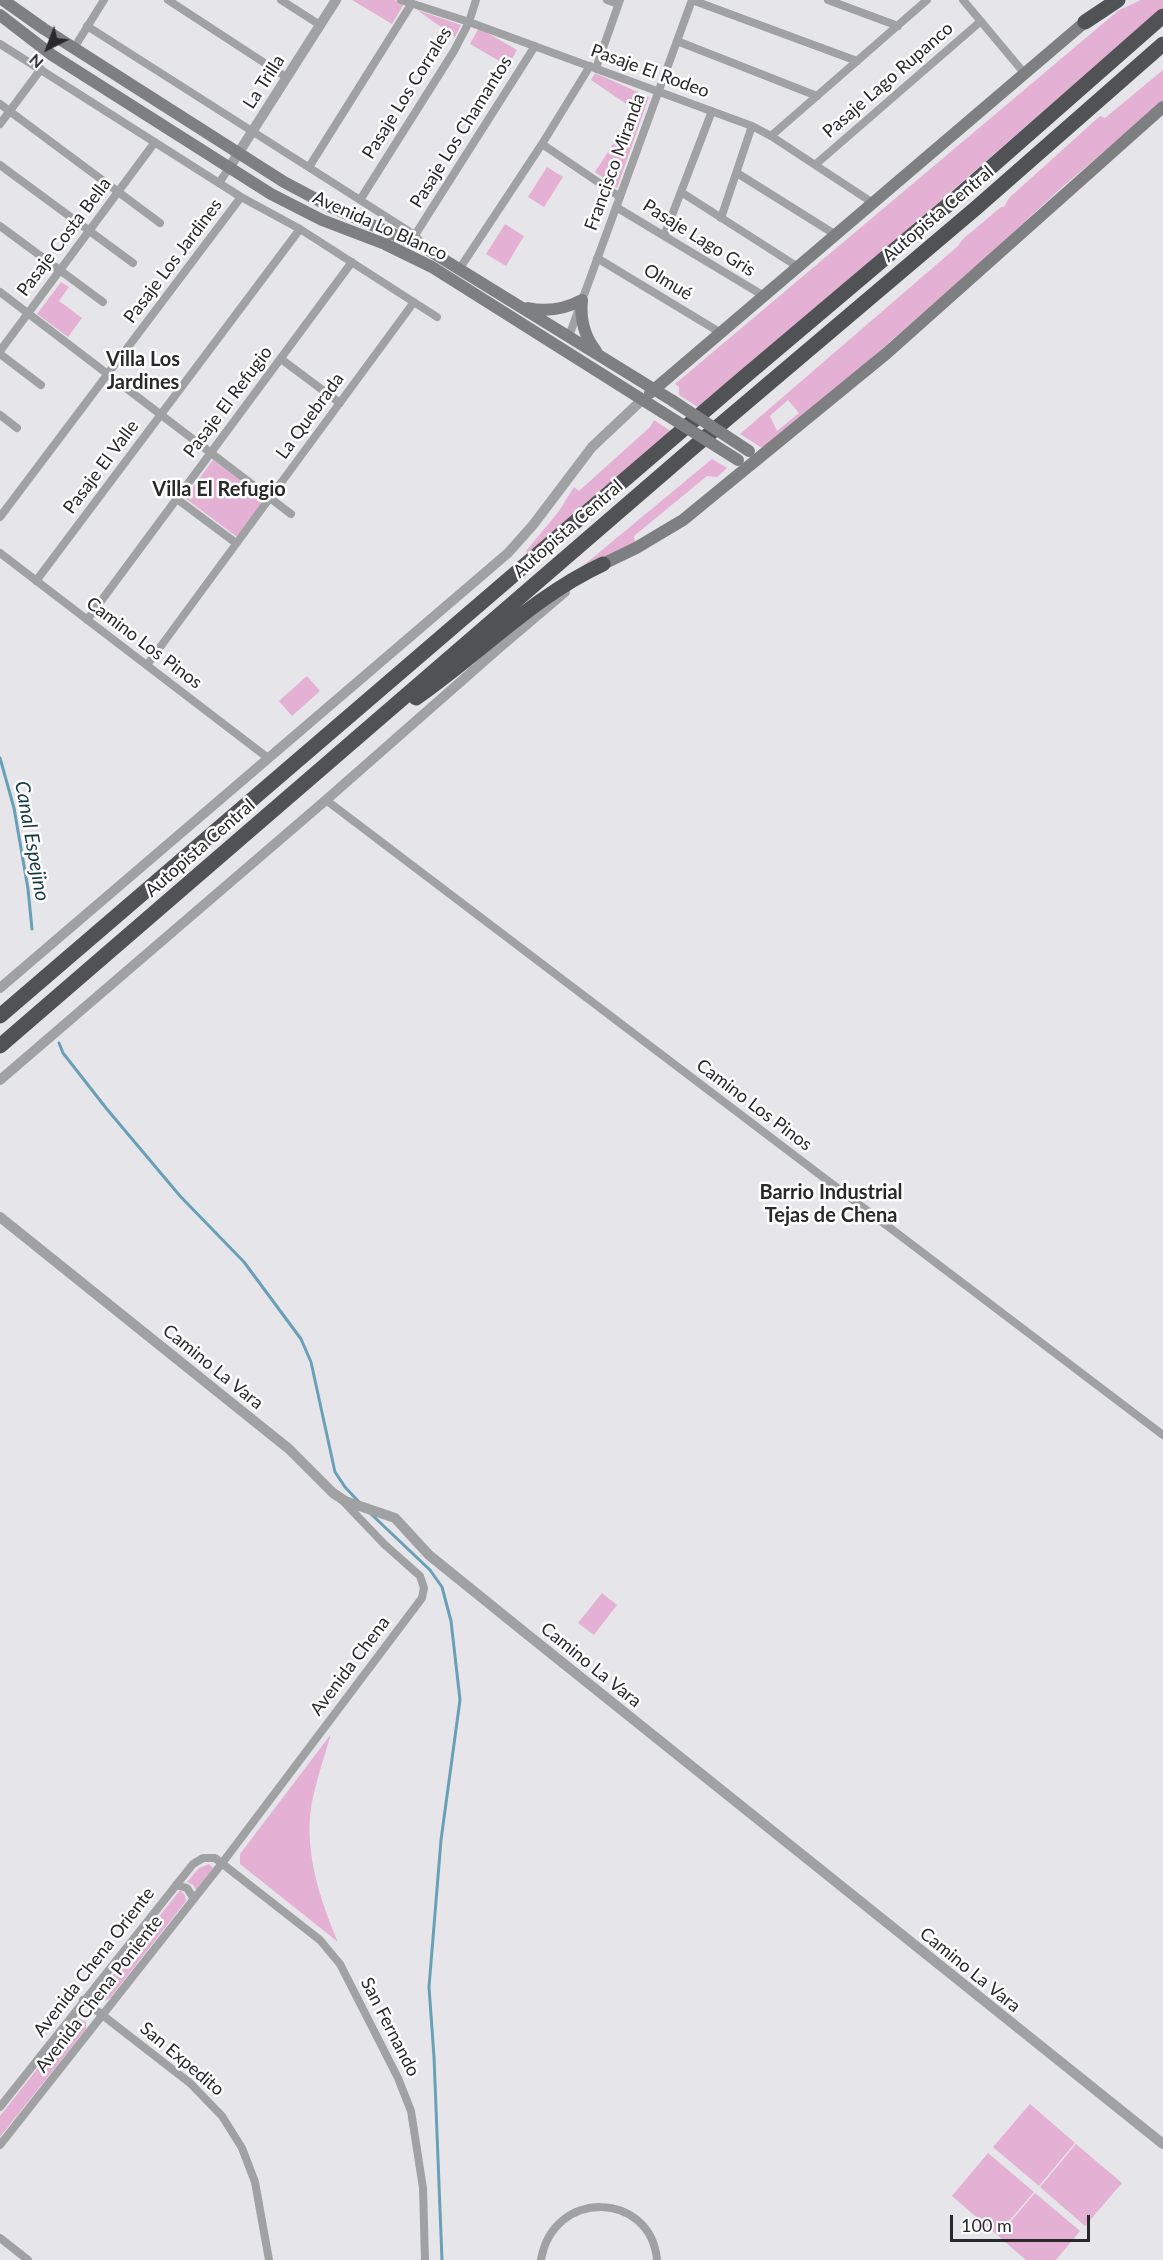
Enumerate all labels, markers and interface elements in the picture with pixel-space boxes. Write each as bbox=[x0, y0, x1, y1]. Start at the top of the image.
north arrow bbox=[18, 18, 78, 78]
street label: Pasaje Lago Rupanco bbox=[818, 18, 958, 142]
street label: Pasaje Los Corrales bbox=[358, 23, 456, 163]
street label: Pasaje El Rodeo bbox=[588, 40, 712, 102]
text: N bbox=[25, 51, 47, 73]
street label: La Trilla bbox=[239, 51, 289, 113]
street label: Pasaje Los Chamantos bbox=[405, 52, 517, 212]
street label: Francisco Miranda bbox=[580, 91, 650, 233]
street label: Autopista Central bbox=[878, 161, 998, 267]
street label: Pasaje Costa Bella bbox=[12, 173, 116, 301]
street label: Avenida Lo Blanco bbox=[309, 187, 451, 265]
street label: Pasaje Los Jardines bbox=[119, 195, 227, 327]
street label: Pasaje Lago Gris bbox=[639, 195, 759, 281]
street label: Olmué bbox=[640, 259, 696, 305]
street label: Pasaje El Refugio bbox=[179, 342, 277, 462]
district label: Villa Los Jardines bbox=[106, 348, 180, 395]
street label: La Quebrada bbox=[272, 369, 348, 463]
street label: Pasaje El Valle bbox=[59, 416, 143, 518]
street label: Autopista Central bbox=[509, 476, 627, 582]
district label: Villa El Refugio bbox=[152, 478, 286, 502]
street label: Camino Los Pinos bbox=[82, 592, 206, 694]
water label: Canal Espejino bbox=[10, 779, 54, 903]
street label: Autopista Central bbox=[141, 795, 259, 901]
street label: Camino Los Pinos bbox=[692, 1054, 816, 1156]
district label: Barrio Industrial Tejas de Chena bbox=[759, 1181, 903, 1228]
street label: Camino La Vara bbox=[158, 1320, 268, 1414]
street label: Avenida Chena bbox=[306, 1612, 394, 1720]
street label: Camino La Vara bbox=[536, 1618, 646, 1712]
street label: Avenida Chena Oriente bbox=[29, 1883, 159, 2041]
street label: Avenida Chena Poniente bbox=[31, 1911, 167, 2077]
street label: Camino La Vara bbox=[915, 1923, 1025, 2017]
street label: San Fernando bbox=[356, 1974, 424, 2080]
street label: San Expedito bbox=[136, 2018, 228, 2100]
scale bar bbox=[953, 2203, 1092, 2241]
text: 100 m bbox=[961, 2214, 1012, 2236]

